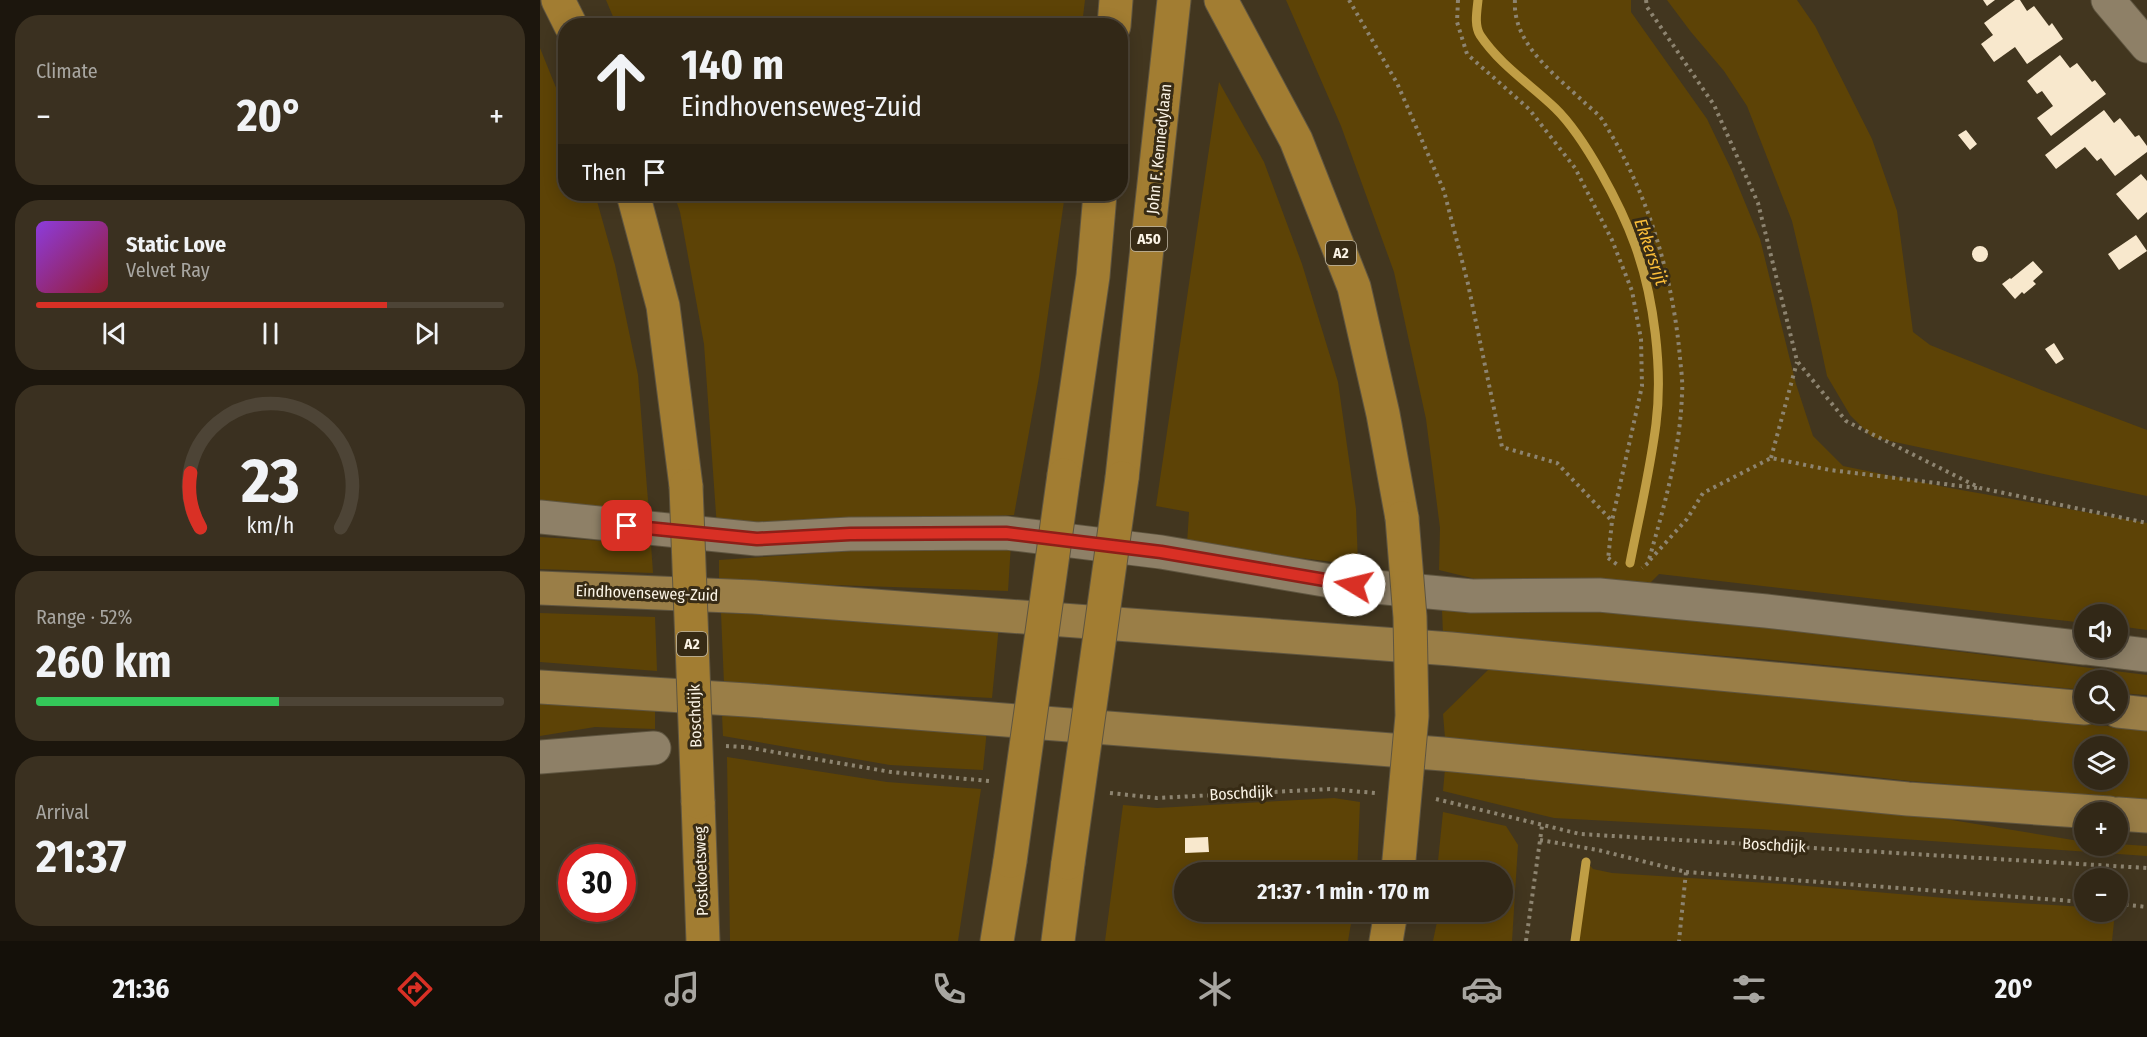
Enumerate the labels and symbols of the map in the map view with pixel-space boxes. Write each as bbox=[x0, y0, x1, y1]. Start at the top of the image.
street label: John F. Kennedylaan bbox=[1143, 83, 1175, 215]
water label: Ekkersrijt bbox=[1629, 215, 1673, 289]
road number: A50 bbox=[1131, 227, 1167, 251]
road number: A2 bbox=[1326, 241, 1356, 265]
pin bbox=[601, 500, 652, 551]
position arrow bbox=[1322, 553, 1386, 617]
street label: Eindhovenseweg-Zuid bbox=[575, 581, 719, 605]
road number: A2 bbox=[677, 632, 707, 656]
street label: Boschdijk bbox=[684, 683, 706, 748]
street label: Boschdijk bbox=[1209, 782, 1274, 804]
street label: Postkoetsweg bbox=[690, 825, 712, 916]
street label: Boschdijk bbox=[1742, 834, 1807, 856]
speed limit sign: 30 bbox=[558, 844, 636, 922]

